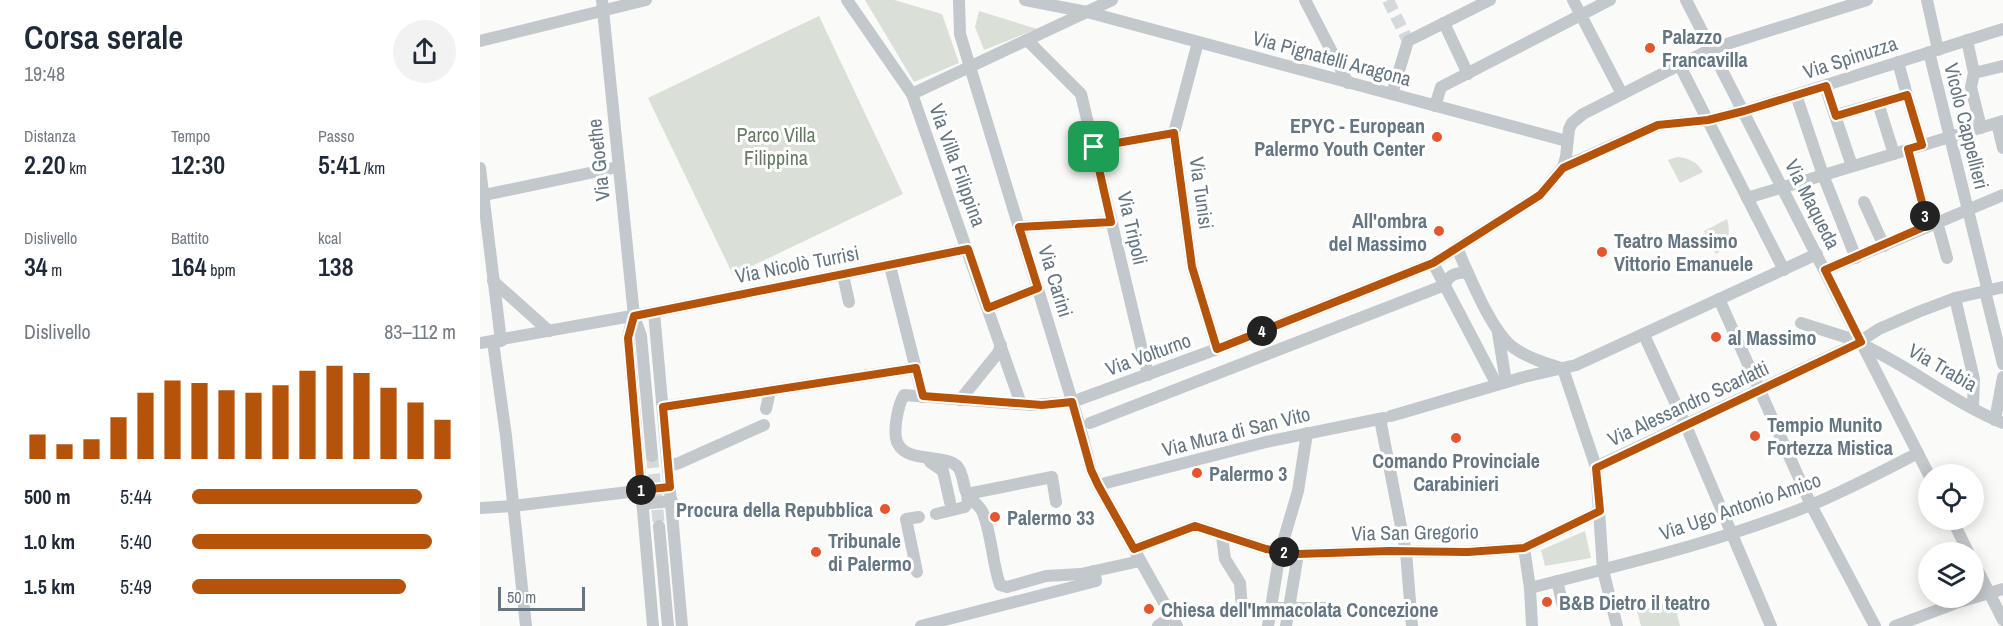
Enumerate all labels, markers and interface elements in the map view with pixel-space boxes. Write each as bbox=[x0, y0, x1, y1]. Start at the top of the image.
text: Corsa serale bbox=[24, 15, 183, 59]
button: share bbox=[393, 20, 456, 83]
place label: Palazzo Francavilla bbox=[1662, 23, 1748, 73]
street label: Via Pignatelli Aragona bbox=[1250, 24, 1414, 92]
street label: Via Spinuzza bbox=[1800, 29, 1900, 85]
marker: Palazzo Francavilla bbox=[1643, 41, 1657, 55]
text: 19:48 bbox=[24, 60, 65, 87]
street label: Vicolo Cappellieri bbox=[1938, 60, 1996, 192]
street label: Via Villa Filippina bbox=[923, 100, 993, 230]
place label: EPYC - European Palermo Youth Center bbox=[1254, 112, 1426, 162]
street label: Via Goethe bbox=[580, 117, 616, 203]
park label: Parco Villa Filippina bbox=[736, 121, 816, 171]
pin bbox=[1068, 121, 1119, 172]
text: Distanza bbox=[24, 125, 76, 147]
text: Tempo bbox=[171, 125, 210, 147]
text: Passo bbox=[318, 125, 354, 147]
icon: arrive bbox=[1077, 130, 1110, 163]
marker: EPYC - European Palermo Youth Center bbox=[1430, 130, 1444, 144]
text: 2.20 bbox=[24, 147, 66, 182]
text: 12:30 bbox=[171, 147, 225, 182]
text: 5:41 bbox=[318, 147, 360, 182]
street label: Via Tunisi bbox=[1184, 155, 1220, 231]
street label: Via Maqueda bbox=[1779, 155, 1847, 253]
text: km bbox=[66, 157, 87, 179]
text: /km bbox=[360, 157, 385, 179]
street label: Via Tripoli bbox=[1111, 189, 1155, 267]
pin: 3 bbox=[1910, 201, 1940, 231]
text: 3 bbox=[1921, 205, 1929, 227]
place label: All'ombra del Massimo bbox=[1329, 207, 1427, 257]
marker: All'ombra del Massimo bbox=[1432, 224, 1446, 238]
text: Dislivello bbox=[24, 227, 77, 249]
text: Battito bbox=[171, 227, 209, 249]
text: kcal bbox=[318, 227, 341, 249]
place label: Teatro Massimo Vittorio Emanuele bbox=[1614, 227, 1753, 277]
street label: Via Nicolò Turrisi bbox=[733, 239, 861, 289]
street label: Via Carini bbox=[1032, 242, 1080, 320]
marker: Teatro Massimo Vittorio Emanuele bbox=[1595, 245, 1609, 259]
text: 34 bbox=[24, 249, 48, 284]
text: 164 bbox=[171, 249, 207, 284]
text: 138 bbox=[318, 249, 354, 284]
text: m bbox=[48, 259, 62, 281]
text: bpm bbox=[207, 259, 236, 281]
pin: 4 bbox=[1247, 316, 1277, 346]
text: Dislivello bbox=[24, 318, 91, 345]
text: 83–112 m bbox=[384, 318, 456, 345]
text: 4 bbox=[1258, 320, 1266, 342]
place label: al Massimo bbox=[1728, 324, 1816, 351]
street label: Via Volturno bbox=[1102, 326, 1194, 382]
marker: al Massimo bbox=[1709, 330, 1723, 344]
street label: Via Trabia bbox=[1904, 336, 1982, 398]
street label: Via Alessandro Scarlatti bbox=[1603, 354, 1773, 452]
street label: Via Mura di San Vito bbox=[1159, 400, 1313, 462]
place label: Tempio Munito Fortezza Mistica bbox=[1767, 411, 1893, 461]
marker: Tempio Munito Fortezza Mistica bbox=[1748, 429, 1762, 443]
marker: Comando Provinciale Carabinieri bbox=[1449, 431, 1463, 445]
place label: Comando Provinciale Carabinieri bbox=[1372, 447, 1540, 497]
place label: Palermo 3 bbox=[1209, 460, 1287, 487]
map controls bbox=[1918, 464, 1984, 608]
button: locate bbox=[1918, 464, 1984, 530]
marker: Palermo 3 bbox=[1190, 466, 1204, 480]
street label: Via Ugo Antonio Amico bbox=[1656, 466, 1824, 546]
pin: 1 bbox=[626, 475, 656, 505]
text: 1 bbox=[637, 479, 645, 501]
text: 500 m bbox=[24, 483, 71, 510]
text: 5:44 bbox=[120, 483, 152, 510]
place label: Procura della Repubblica bbox=[676, 496, 873, 523]
marker: Procura della Repubblica bbox=[878, 502, 892, 516]
place label: Palermo 33 bbox=[1007, 504, 1095, 531]
marker: Palermo 33 bbox=[988, 510, 1002, 524]
street label: Via San Gregorio bbox=[1351, 517, 1479, 547]
place label: Tribunale di Palermo bbox=[828, 527, 912, 577]
text: 1.0 km bbox=[24, 528, 75, 555]
text: 5:40 bbox=[120, 528, 152, 555]
pin: 2 bbox=[1269, 537, 1299, 567]
text: 2 bbox=[1280, 541, 1288, 563]
button: layers bbox=[1918, 542, 1984, 608]
marker: Tribunale di Palermo bbox=[809, 545, 823, 559]
text: 1.5 km bbox=[24, 573, 75, 600]
text: 5:49 bbox=[120, 573, 152, 600]
scale bar bbox=[498, 584, 585, 612]
text: 50 m bbox=[507, 586, 536, 608]
place label: B&B Dietro il teatro bbox=[1559, 589, 1710, 616]
marker: B&B Dietro il teatro bbox=[1540, 595, 1554, 609]
place label: Chiesa dell'Immacolata Concezione bbox=[1161, 596, 1438, 623]
marker: Chiesa dell'Immacolata Concezione bbox=[1142, 602, 1156, 616]

